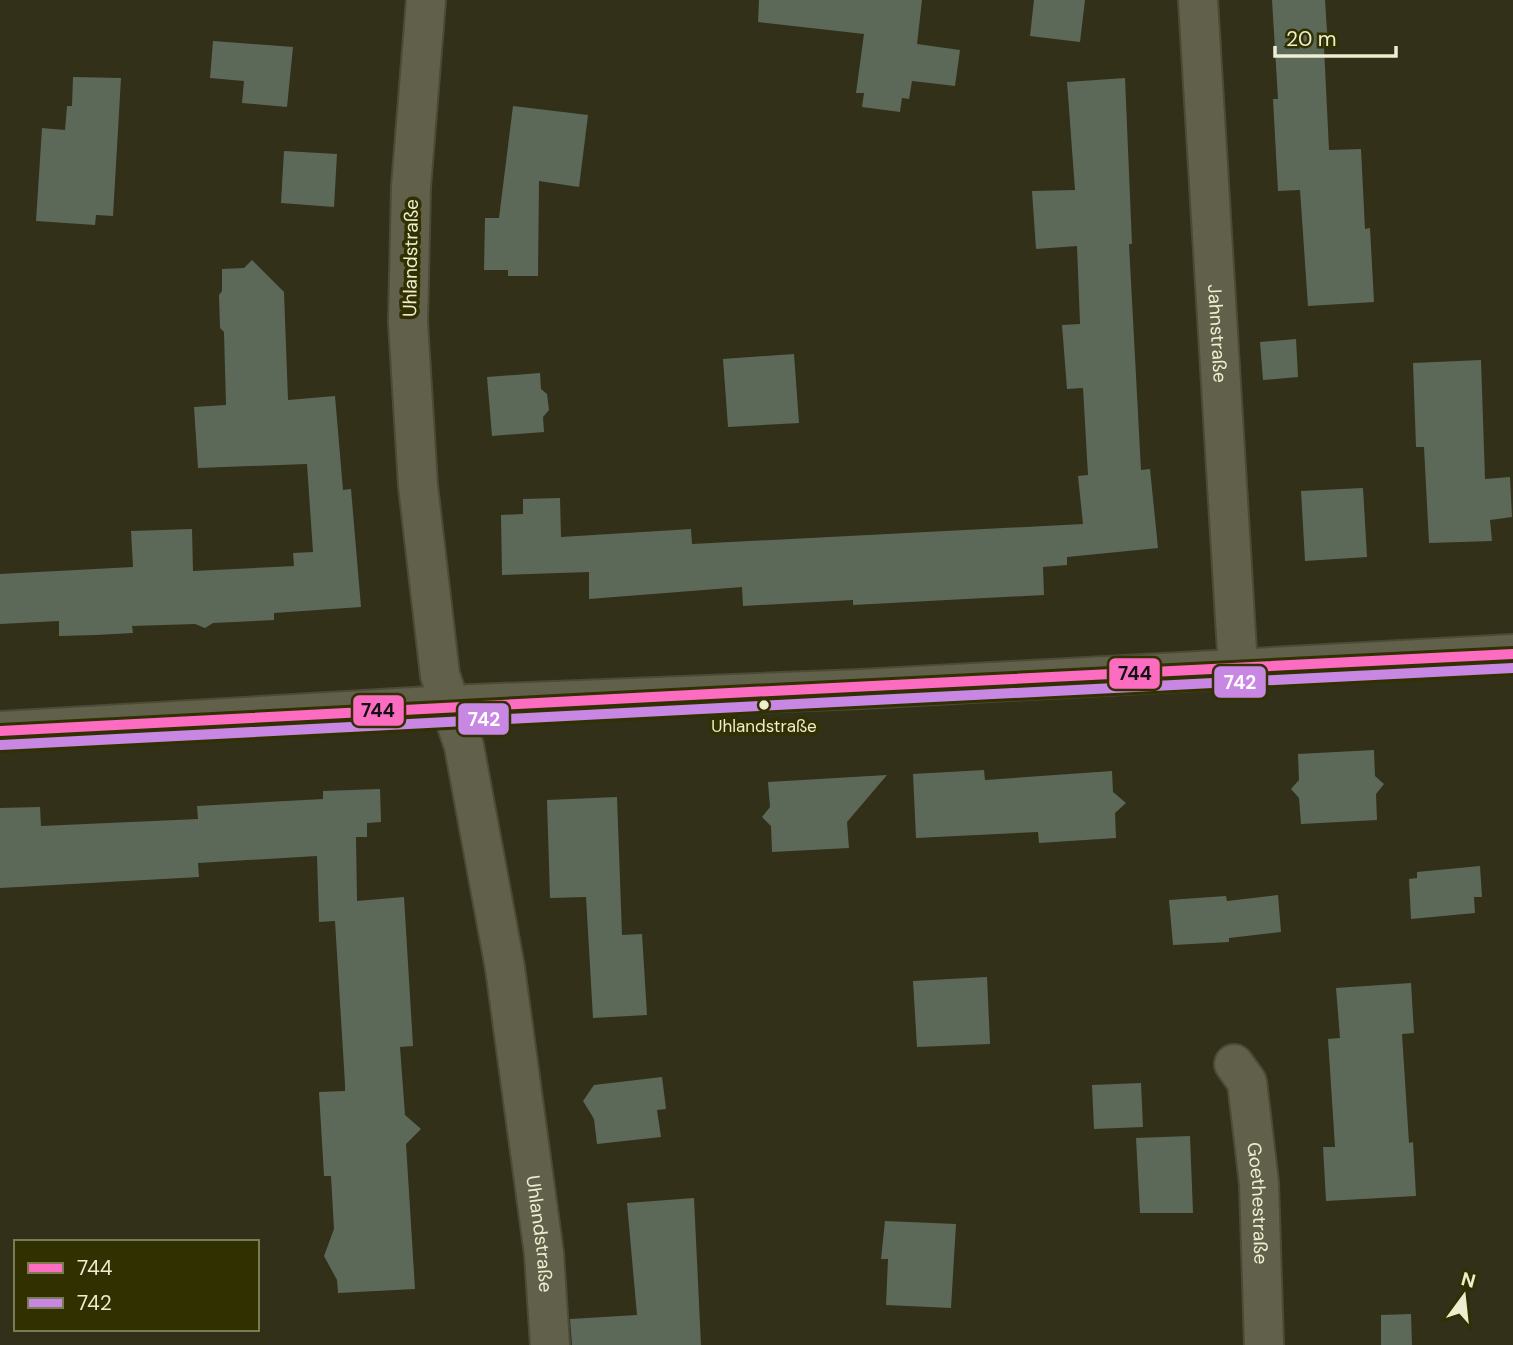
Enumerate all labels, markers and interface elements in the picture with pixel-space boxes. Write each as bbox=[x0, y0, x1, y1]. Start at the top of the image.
scale bar bbox=[1275, 14, 1396, 58]
text: 20 m bbox=[1286, 25, 1337, 53]
street label: Uhlandstraße bbox=[397, 199, 424, 317]
street label: Jahnstraße bbox=[1202, 283, 1233, 383]
line badge: 744 bbox=[1108, 657, 1161, 690]
text: 744 bbox=[1118, 661, 1152, 686]
line badge: 742 bbox=[1213, 665, 1267, 699]
text: 742 bbox=[1224, 670, 1256, 695]
line badge: 744 bbox=[352, 694, 405, 727]
text: 744 bbox=[361, 698, 395, 723]
marker: Uhlandstraße bbox=[757, 698, 771, 712]
line badge: 742 bbox=[457, 702, 510, 736]
text: 742 bbox=[468, 707, 500, 732]
place label: Uhlandstraße bbox=[711, 715, 817, 737]
street label: Goethestraße bbox=[1241, 1141, 1274, 1265]
street label: Uhlandstraße bbox=[520, 1174, 558, 1293]
legend bbox=[14, 1240, 259, 1331]
text: 744 bbox=[77, 1254, 113, 1282]
north arrow bbox=[1429, 1261, 1499, 1331]
text: N bbox=[1458, 1266, 1478, 1294]
text: 742 bbox=[77, 1289, 112, 1317]

